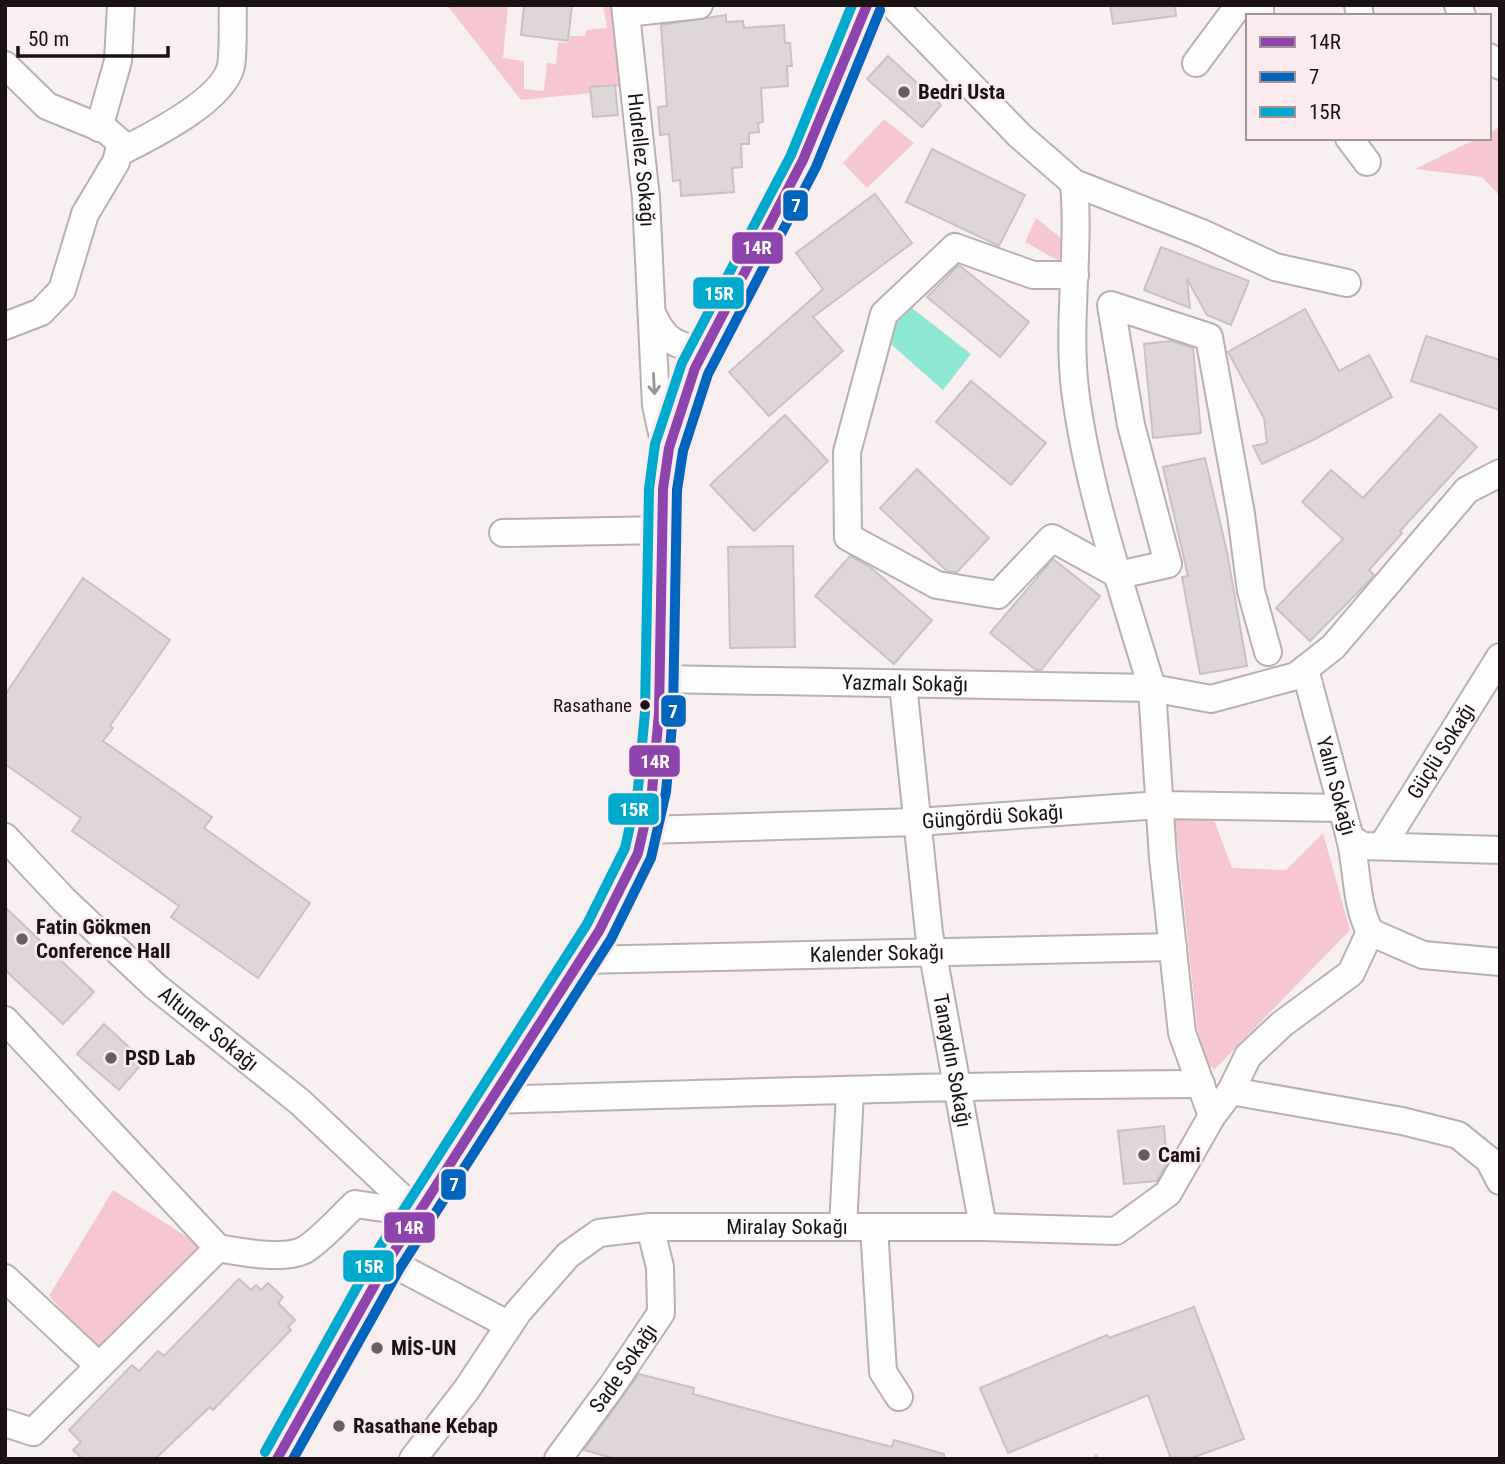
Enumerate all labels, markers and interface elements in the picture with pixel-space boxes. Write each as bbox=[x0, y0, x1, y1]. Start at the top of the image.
scale bar bbox=[18, 14, 168, 58]
legend bbox=[1246, 14, 1491, 140]
text: 50 m bbox=[28, 27, 69, 51]
text: 14R bbox=[1309, 30, 1341, 54]
text: 7 bbox=[1309, 65, 1319, 89]
place label: Bedri Usta bbox=[918, 80, 1005, 104]
marker: Bedri Usta bbox=[896, 84, 912, 100]
street label: Hıdrellez Sokağı bbox=[623, 92, 659, 228]
text: 15R bbox=[1309, 100, 1341, 124]
line badge: 7 bbox=[782, 189, 809, 222]
text: 7 bbox=[791, 194, 801, 217]
line badge: 14R bbox=[731, 231, 784, 265]
text: 14R bbox=[742, 236, 772, 259]
line badge: 15R bbox=[692, 276, 745, 310]
text: 15R bbox=[704, 282, 734, 305]
one-way arrow bbox=[648, 372, 661, 395]
street label: Yazmalı Sokağı bbox=[842, 670, 968, 697]
place label: Rasathane bbox=[553, 694, 632, 717]
line badge: 7 bbox=[660, 694, 687, 728]
marker: Rasathane bbox=[638, 698, 652, 712]
street label: Güçlü Sokağı bbox=[1402, 699, 1480, 803]
text: 7 bbox=[668, 700, 678, 723]
street label: Yalın Sokağı bbox=[1311, 734, 1361, 838]
line badge: 14R bbox=[628, 744, 681, 778]
text: 14R bbox=[640, 750, 670, 773]
line badge: 15R bbox=[607, 792, 660, 826]
text: 15R bbox=[619, 798, 649, 821]
street label: Güngördü Sokağı bbox=[921, 800, 1064, 834]
place label: Fatin Gökmen Conference Hall bbox=[36, 915, 171, 963]
marker: Fatin Gökmen Conference Hall bbox=[14, 931, 30, 947]
street label: Kalender Sokağı bbox=[810, 940, 944, 967]
street label: Altuner Sokağı bbox=[154, 982, 263, 1076]
street label: Tanaydın Sokağı bbox=[928, 992, 976, 1129]
place label: PSD Lab bbox=[125, 1046, 195, 1070]
marker: PSD Lab bbox=[103, 1050, 119, 1066]
place label: Cami bbox=[1158, 1143, 1201, 1167]
marker: Cami bbox=[1136, 1147, 1152, 1163]
line badge: 7 bbox=[440, 1168, 467, 1201]
text: 7 bbox=[449, 1173, 459, 1196]
line badge: 14R bbox=[383, 1211, 436, 1244]
street label: Miralay Sokağı bbox=[726, 1215, 848, 1239]
text: 14R bbox=[394, 1216, 424, 1239]
line badge: 15R bbox=[342, 1249, 395, 1283]
text: 15R bbox=[354, 1255, 384, 1278]
street label: Sade Sokağı bbox=[585, 1319, 662, 1417]
place label: MİS-UN bbox=[391, 1336, 456, 1360]
marker: MİS-UN bbox=[369, 1340, 385, 1356]
place label: Rasathane Kebap bbox=[353, 1414, 498, 1438]
marker: Rasathane Kebap bbox=[331, 1418, 347, 1434]

